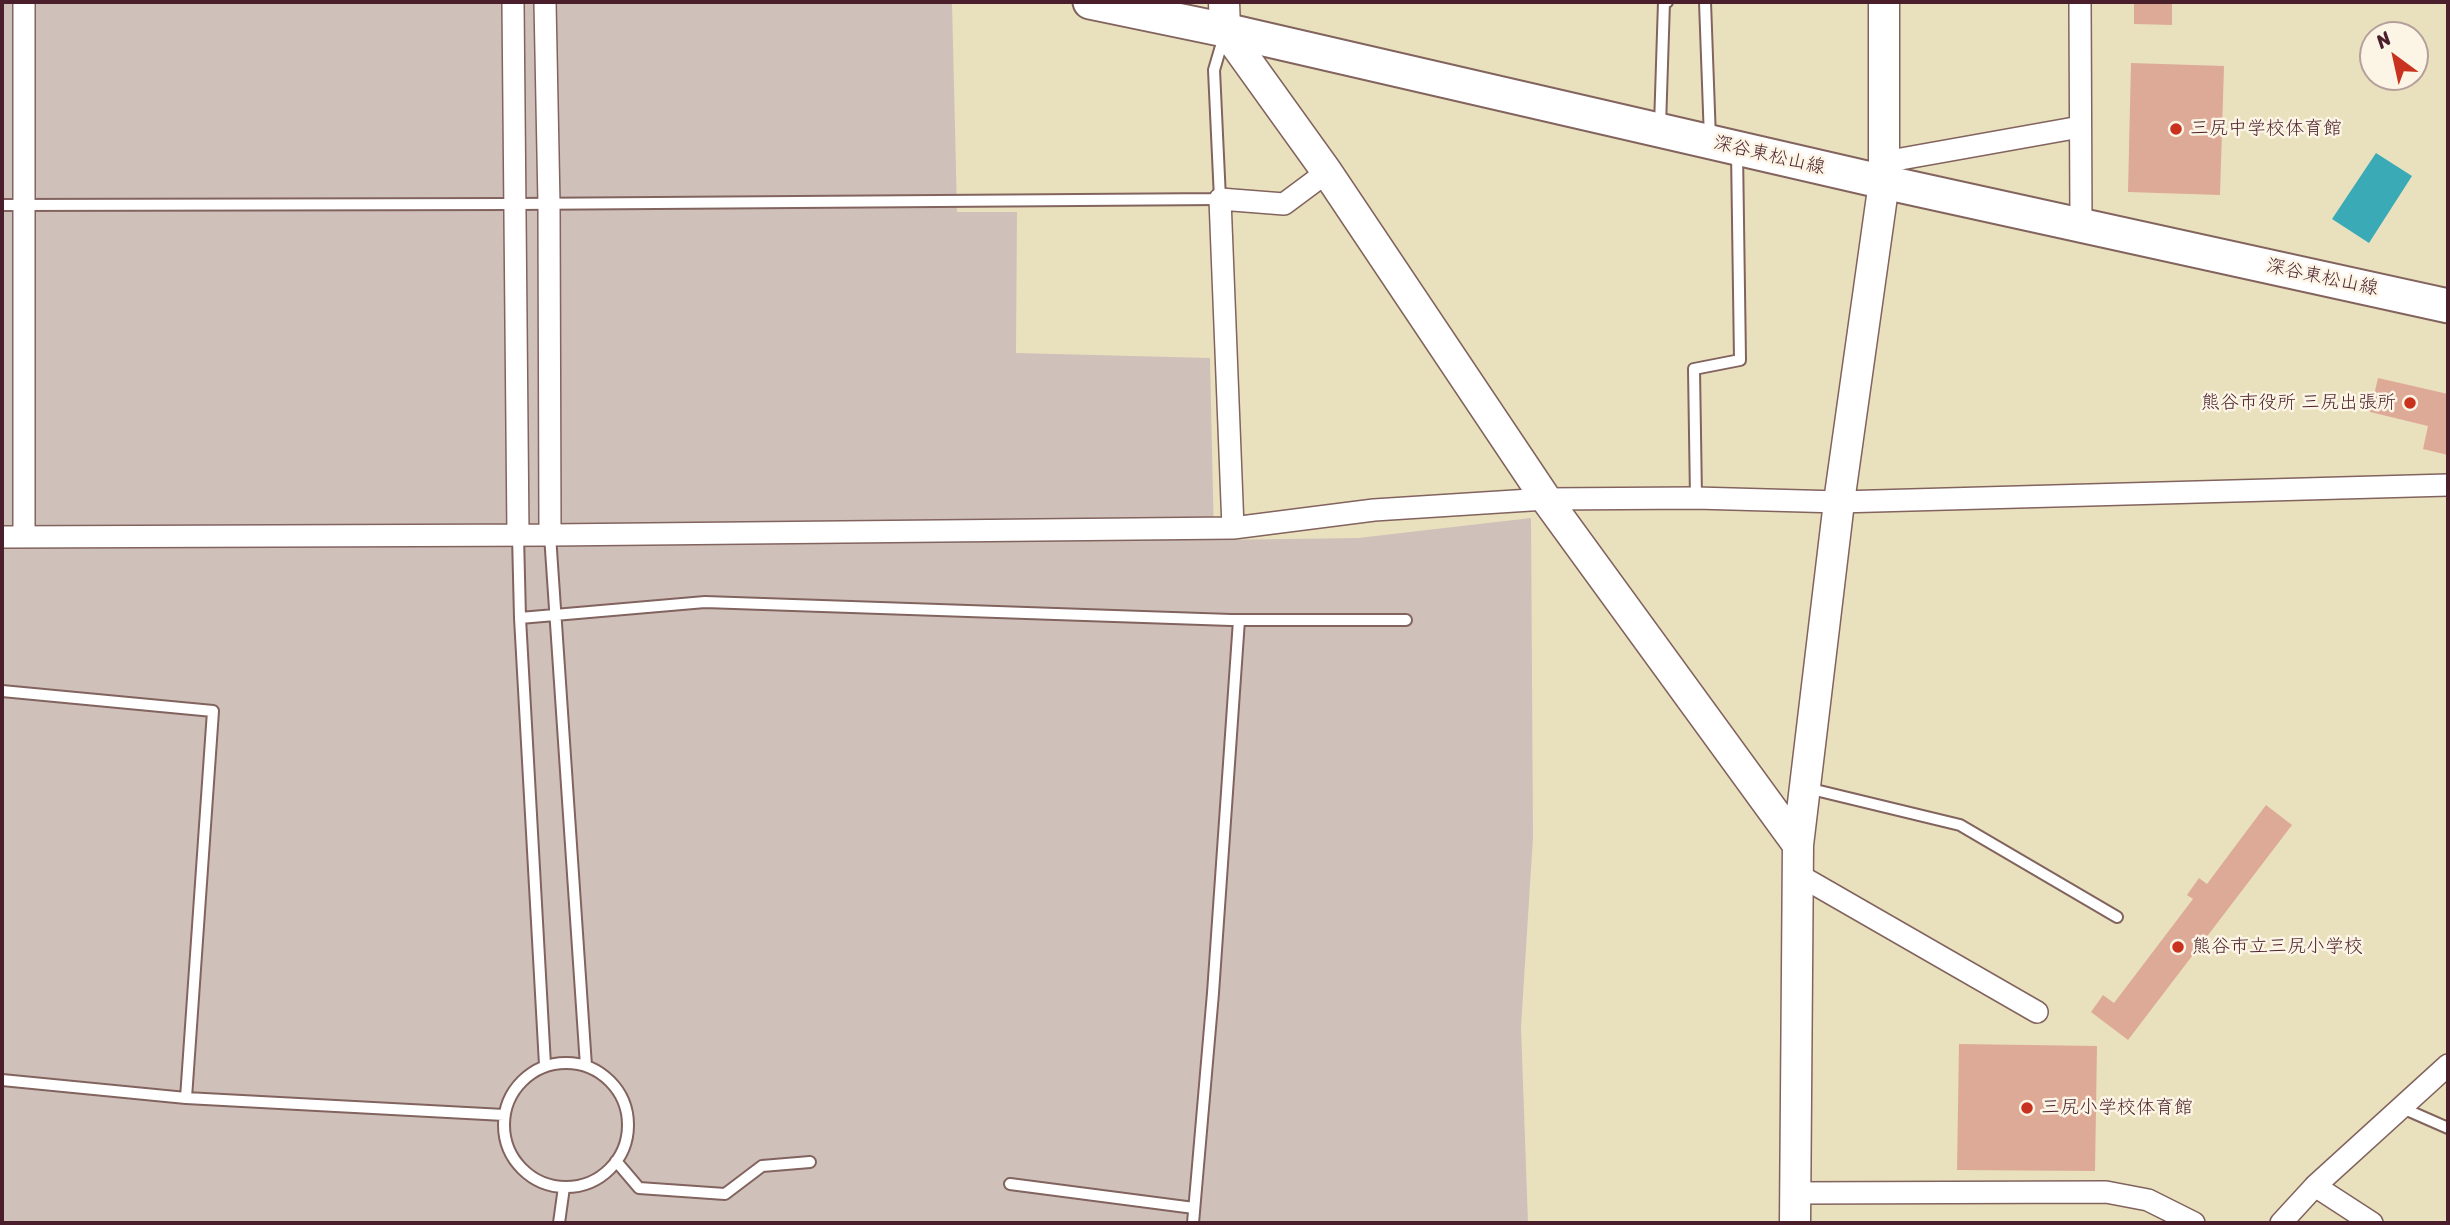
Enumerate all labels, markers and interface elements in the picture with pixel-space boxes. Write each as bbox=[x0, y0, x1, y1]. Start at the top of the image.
north arrow bbox=[2359, 21, 2429, 91]
text: N bbox=[2369, 22, 2398, 57]
place label: 三尻中学校体育館 bbox=[2190, 118, 2342, 140]
marker: 三尻中学校体育館 bbox=[2168, 121, 2184, 137]
street label: 深谷東松山線 bbox=[1711, 132, 1827, 180]
street label: 深谷東松山線 bbox=[2264, 255, 2380, 301]
place label: 熊谷市役所 三尻出張所 bbox=[2201, 392, 2396, 414]
marker: 熊谷市役所 三尻出張所 bbox=[2402, 395, 2418, 411]
place label: 熊谷市立三尻小学校 bbox=[2192, 936, 2363, 958]
marker: 熊谷市立三尻小学校 bbox=[2170, 939, 2186, 955]
place label: 三尻小学校体育館 bbox=[2041, 1097, 2193, 1119]
marker: 三尻小学校体育館 bbox=[2019, 1100, 2035, 1116]

